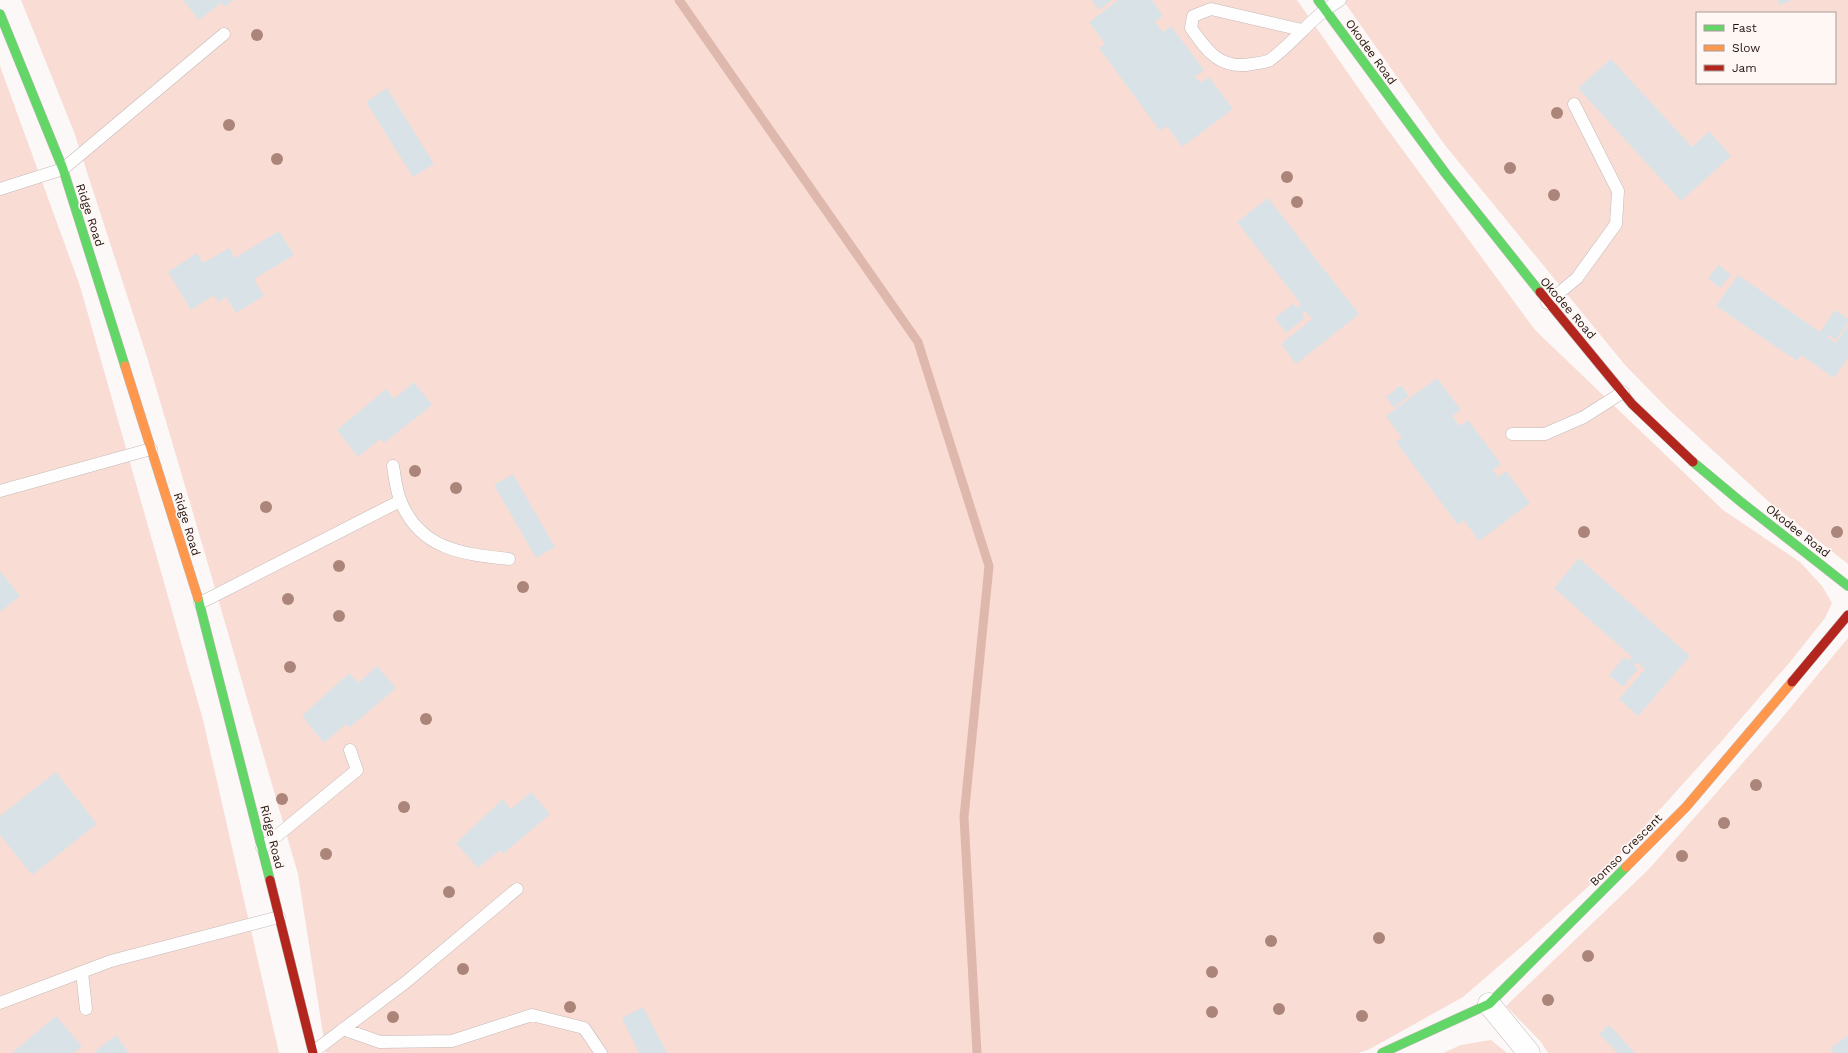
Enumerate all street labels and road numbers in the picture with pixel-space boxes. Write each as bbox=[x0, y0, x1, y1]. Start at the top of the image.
street label: Okodee Road bbox=[1343, 17, 1399, 87]
street label: Ridge Road bbox=[73, 182, 107, 248]
street label: Okodee Road bbox=[1537, 274, 1599, 342]
street label: Ridge Road bbox=[171, 491, 203, 557]
street label: Okodee Road bbox=[1763, 502, 1833, 560]
street label: Ridge Road bbox=[257, 804, 287, 870]
street label: Bomso Crescent bbox=[1587, 811, 1665, 889]

